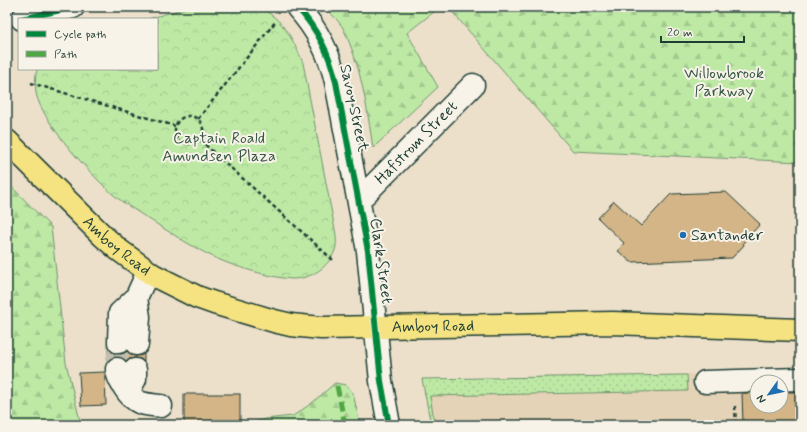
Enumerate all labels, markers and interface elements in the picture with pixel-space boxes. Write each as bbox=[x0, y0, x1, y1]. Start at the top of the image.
legend bbox=[18, 18, 158, 70]
scale bar bbox=[661, 18, 744, 44]
text: 20 m bbox=[667, 25, 693, 41]
text: Cycle path bbox=[54, 27, 106, 43]
text: Path bbox=[54, 47, 77, 63]
street label: Savoy Street bbox=[334, 62, 374, 154]
park label: Willowbrook Parkway bbox=[684, 63, 764, 102]
street label: Hafstrom Street bbox=[370, 96, 462, 189]
park label: Captain Roald Amundsen Plaza bbox=[162, 128, 276, 167]
street label: Amboy Road bbox=[78, 211, 155, 280]
street label: Clark Street bbox=[365, 217, 397, 305]
place label: Santander bbox=[691, 225, 764, 246]
marker: Santander bbox=[678, 230, 688, 240]
street label: Amboy Road bbox=[391, 315, 475, 337]
north arrow bbox=[749, 374, 789, 414]
text: N bbox=[754, 392, 769, 406]

